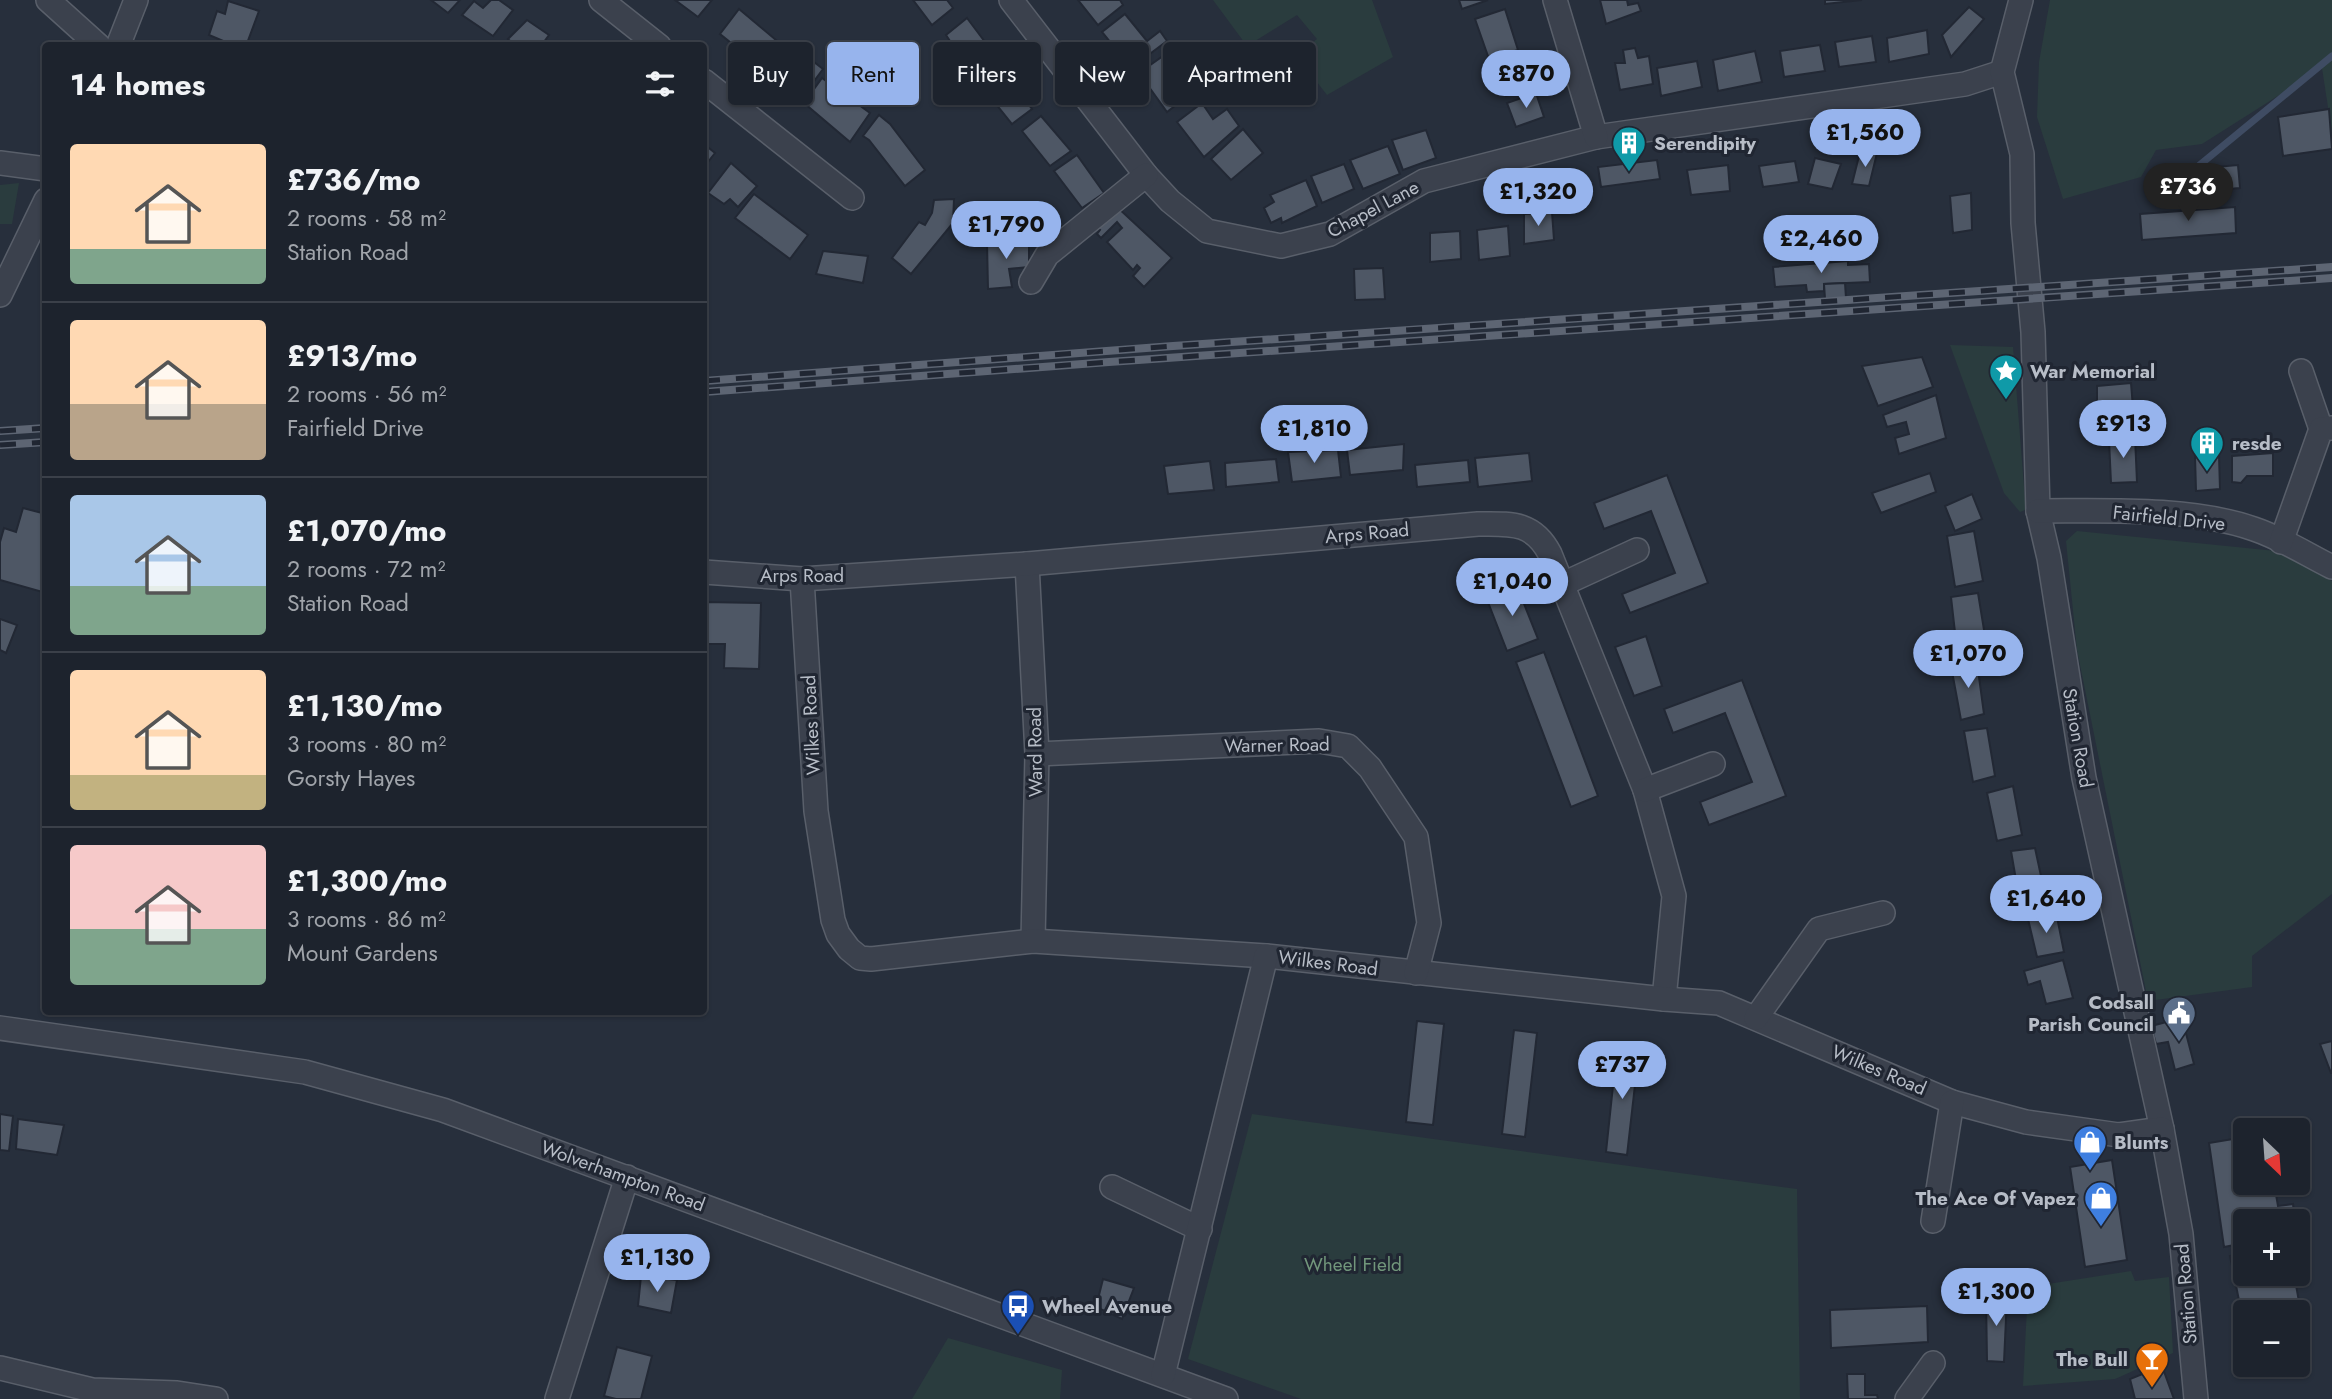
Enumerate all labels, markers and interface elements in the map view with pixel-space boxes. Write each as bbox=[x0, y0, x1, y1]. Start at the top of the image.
chip: Buy bbox=[728, 42, 813, 105]
chip: Rent bbox=[827, 42, 919, 105]
chip: Filters bbox=[933, 42, 1041, 105]
chip: New bbox=[1055, 42, 1149, 105]
chip: Apartment bbox=[1163, 42, 1316, 105]
pin: £870 bbox=[1485, 50, 1567, 110]
text: £870 bbox=[1497, 56, 1555, 90]
text: 14 homes bbox=[70, 63, 205, 106]
icon: filters bbox=[641, 65, 679, 103]
pin: £1,560 bbox=[1808, 110, 1922, 169]
text: £1,560 bbox=[1826, 115, 1904, 149]
building icon: Serendipity bbox=[1610, 124, 1648, 173]
place label: Serendipity bbox=[1654, 130, 1757, 157]
text: £736/mo bbox=[287, 158, 421, 201]
pin: £736 bbox=[2147, 164, 2229, 223]
pin: £1,320 bbox=[1481, 168, 1595, 228]
text: £736 bbox=[2159, 169, 2217, 203]
icon: home bbox=[126, 172, 210, 256]
street label: Chapel Lane bbox=[1322, 173, 1424, 244]
text: £1,320 bbox=[1499, 174, 1577, 208]
text: 2 rooms · 58 m² bbox=[287, 201, 446, 235]
pin: £1,790 bbox=[949, 202, 1063, 261]
text: £1,790 bbox=[967, 207, 1045, 241]
pin: £2,460 bbox=[1764, 216, 1878, 275]
text: £2,460 bbox=[1779, 221, 1863, 255]
text: Station Road bbox=[287, 235, 409, 269]
text: £913/mo bbox=[287, 334, 417, 377]
icon: home bbox=[126, 348, 210, 432]
place icon: War Memorial bbox=[1987, 352, 2025, 401]
place label: War Memorial bbox=[2030, 358, 2155, 385]
text: 2 rooms · 56 m² bbox=[287, 377, 447, 411]
pin: £913 bbox=[2082, 400, 2164, 460]
pin: £1,810 bbox=[1257, 406, 1371, 465]
text: £913 bbox=[2095, 406, 2151, 440]
text: Fairfield Drive bbox=[287, 411, 424, 445]
text: £1,810 bbox=[1277, 411, 1351, 445]
building icon: resde bbox=[2188, 424, 2226, 473]
place label: resde bbox=[2232, 430, 2282, 457]
street label: Fairfield Drive bbox=[2111, 499, 2227, 537]
text: £1,070/mo bbox=[287, 509, 447, 552]
street label: Arps Road bbox=[1324, 516, 1410, 550]
icon: home bbox=[126, 523, 210, 607]
text: 2 rooms · 72 m² bbox=[287, 552, 446, 586]
pin: £1,040 bbox=[1455, 558, 1569, 618]
street label: Arps Road bbox=[760, 562, 844, 589]
text: £1,040 bbox=[1472, 564, 1552, 598]
text: Station Road bbox=[287, 586, 409, 620]
pin: £1,070 bbox=[1911, 630, 2025, 690]
text: £1,070 bbox=[1929, 636, 2007, 670]
street label: Wilkes Road bbox=[795, 674, 827, 776]
text: £1,130/mo bbox=[287, 684, 443, 727]
street label: Station Road bbox=[2056, 686, 2100, 790]
icon: home bbox=[126, 698, 210, 782]
street label: Ward Road bbox=[1021, 707, 1049, 797]
text: 3 rooms · 80 m² bbox=[287, 727, 446, 761]
street label: Warner Road bbox=[1224, 731, 1330, 759]
text: Gorsty Hayes bbox=[287, 761, 415, 795]
text: £1,300/mo bbox=[287, 859, 447, 902]
icon: home bbox=[126, 873, 210, 957]
pin: £1,640 bbox=[1989, 876, 2103, 935]
text: £1,640 bbox=[2006, 881, 2086, 915]
text: 3 rooms · 86 m² bbox=[287, 902, 446, 936]
text: Mount Gardens bbox=[287, 936, 438, 970]
street label: Wilkes Road bbox=[1277, 943, 1379, 983]
place label: Codsall Parish Council bbox=[2028, 989, 2154, 1038]
public building icon: Codsall Parish Council bbox=[2160, 994, 2198, 1043]
street label: Wilkes Road bbox=[1828, 1038, 1930, 1102]
pin: £737 bbox=[1581, 1042, 1663, 1101]
text: £737 bbox=[1594, 1047, 1650, 1081]
north arrow bbox=[2233, 1118, 2310, 1195]
map controls bbox=[2233, 1118, 2310, 1377]
shop icon: Blunts bbox=[2071, 1123, 2109, 1172]
place label: Blunts bbox=[2114, 1129, 2169, 1156]
street label: Wolverhampton Road bbox=[537, 1134, 709, 1218]
shop icon: The Ace Of Vapez bbox=[2082, 1179, 2120, 1228]
place label: The Ace Of Vapez bbox=[1916, 1185, 2076, 1212]
button: + bbox=[2233, 1209, 2310, 1286]
pin: £1,130 bbox=[600, 1234, 714, 1294]
text: £1,130 bbox=[620, 1240, 694, 1274]
street label: Station Road bbox=[2168, 1243, 2204, 1345]
park label: Wheel Field bbox=[1304, 1251, 1402, 1278]
pin: £1,300 bbox=[1939, 1268, 2053, 1328]
text: £1,300 bbox=[1957, 1274, 2035, 1308]
bus stop icon: Wheel Avenue bbox=[999, 1287, 1037, 1336]
place label: Wheel Avenue bbox=[1042, 1293, 1172, 1320]
button: − bbox=[2233, 1300, 2310, 1377]
bar icon: The Bull bbox=[2133, 1340, 2171, 1389]
place label: The Bull bbox=[2056, 1346, 2128, 1373]

